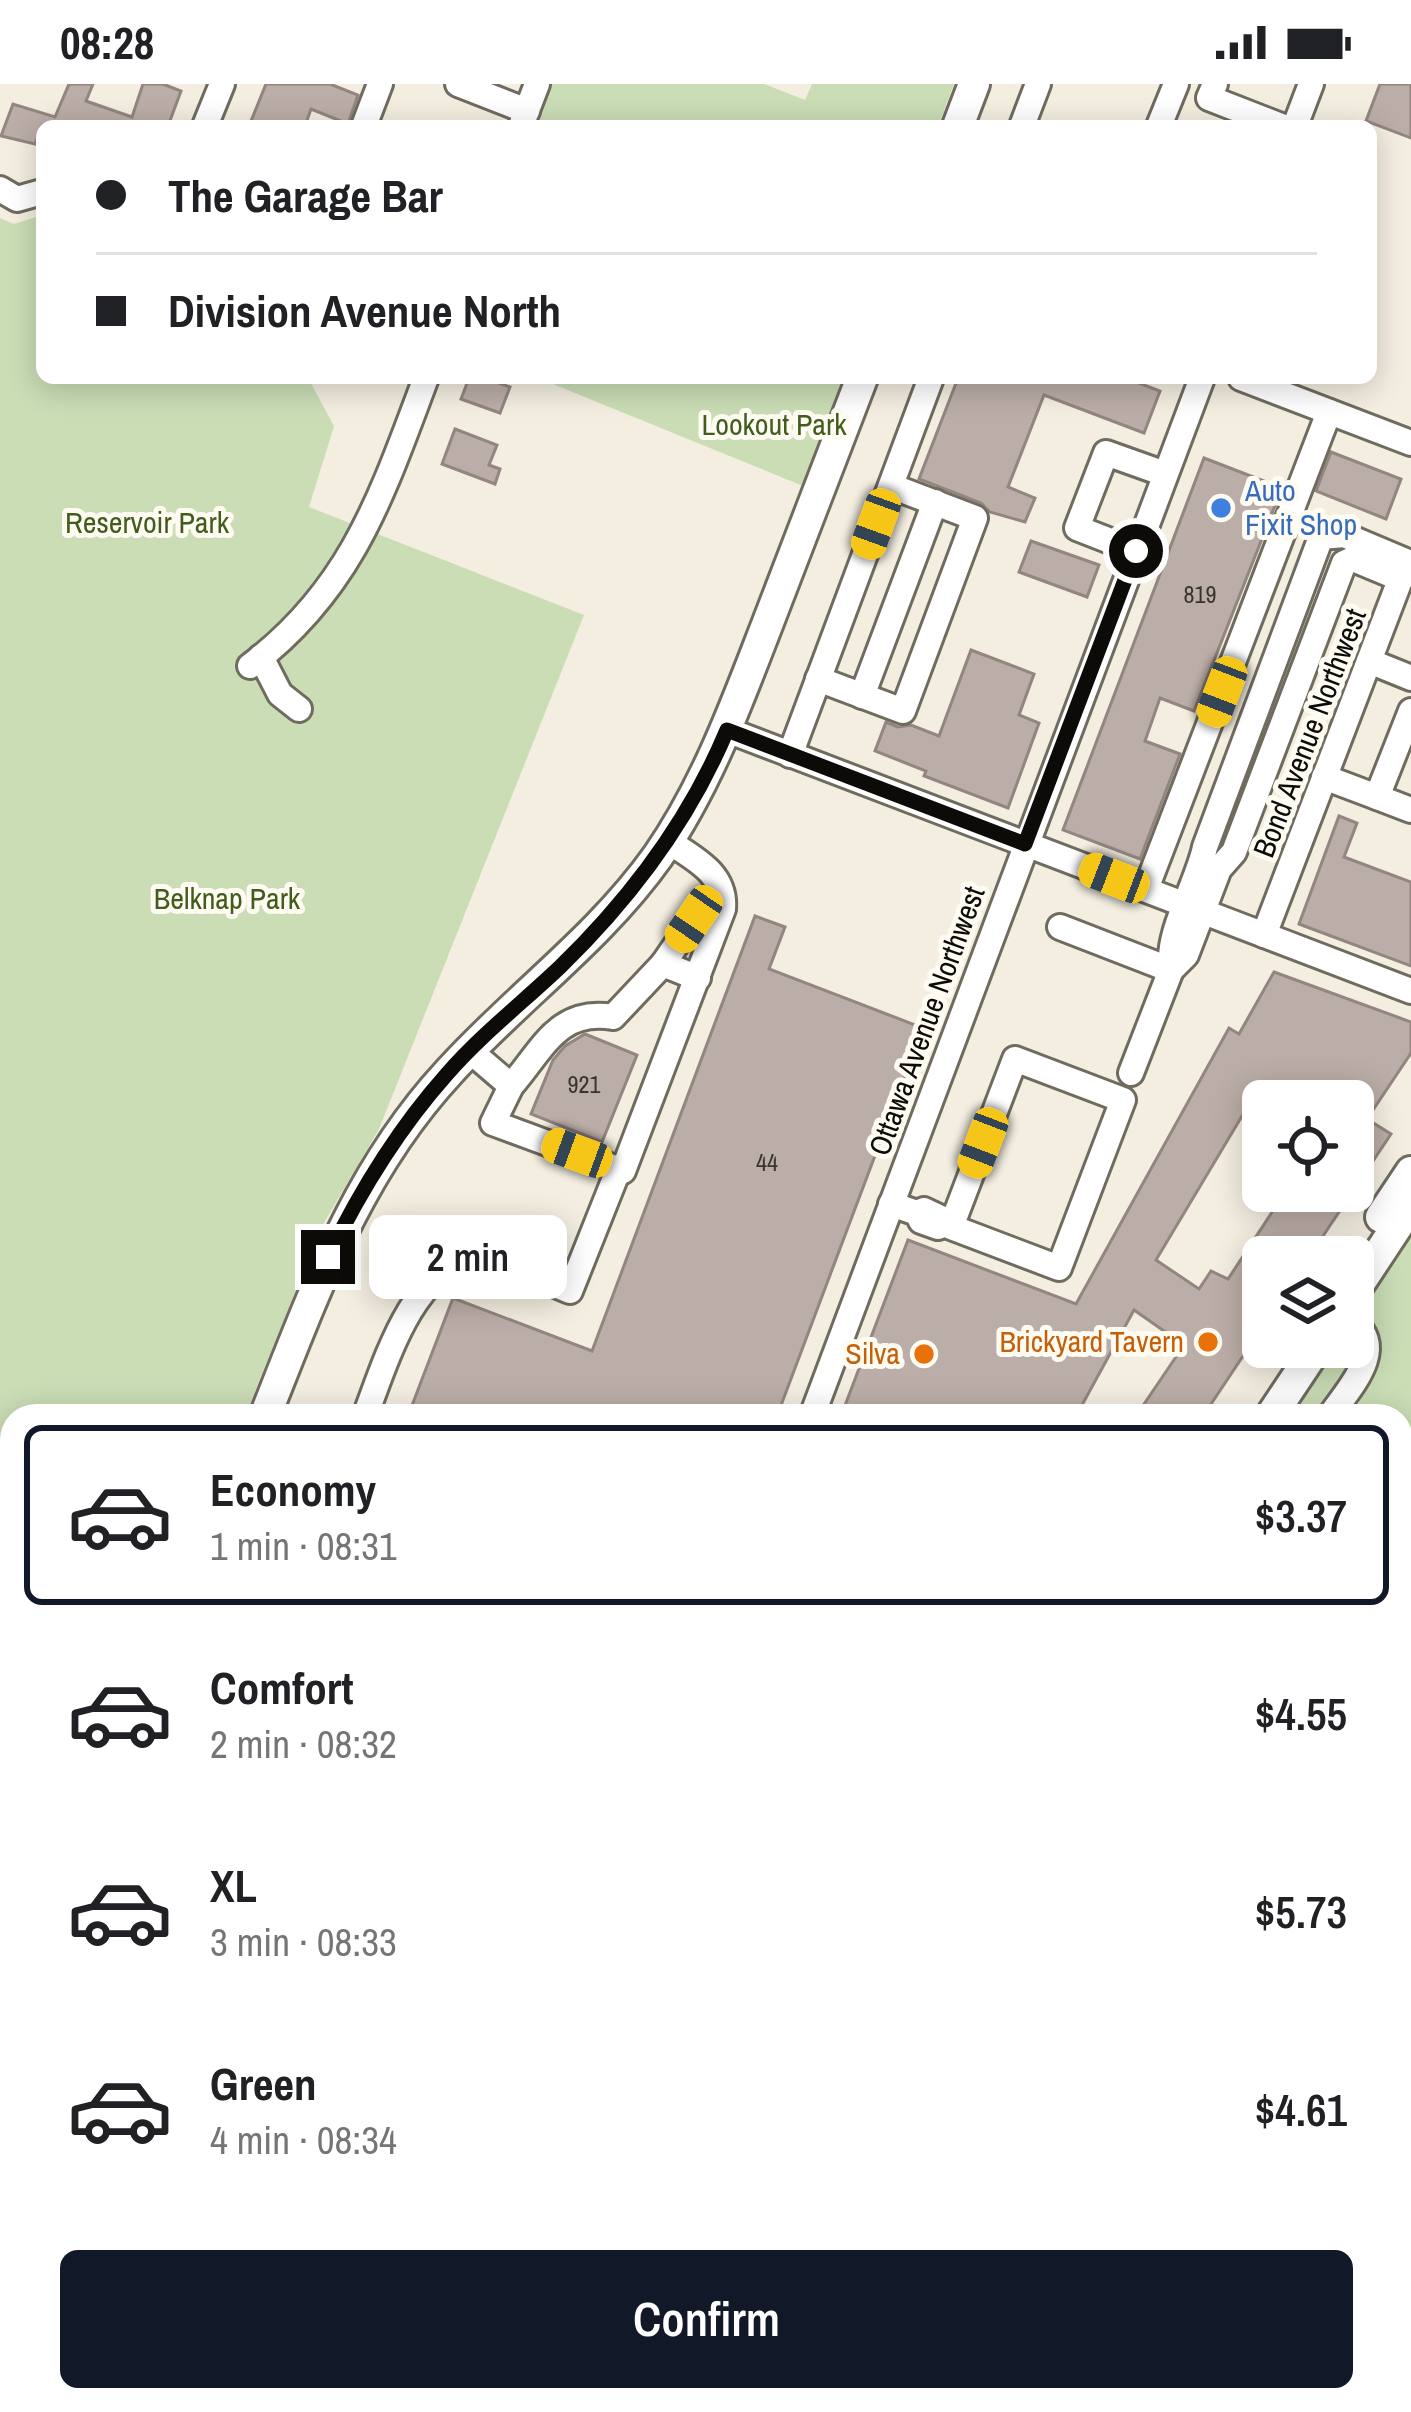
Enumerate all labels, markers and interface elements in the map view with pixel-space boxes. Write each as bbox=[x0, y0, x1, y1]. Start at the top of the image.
text: 08:28 bbox=[60, 12, 154, 73]
text: The Garage Bar bbox=[168, 165, 443, 226]
text: Division Avenue North bbox=[168, 280, 561, 341]
park label: Lookout Park bbox=[702, 404, 847, 444]
place label: Auto Fixit Shop bbox=[1244, 470, 1357, 544]
car bbox=[847, 484, 905, 564]
marker: Auto Fixit Shop bbox=[1208, 495, 1234, 521]
park label: Reservoir Park bbox=[65, 502, 230, 542]
route start bbox=[1109, 524, 1163, 578]
house number: 819 bbox=[1184, 578, 1216, 610]
street label: Bond Avenue Northwest bbox=[1243, 602, 1375, 863]
car bbox=[1192, 652, 1252, 732]
car bbox=[1074, 848, 1154, 908]
park label: Belknap Park bbox=[154, 878, 301, 918]
car bbox=[659, 879, 729, 959]
street label: Ottawa Avenue Northwest bbox=[859, 880, 993, 1161]
house number: 921 bbox=[568, 1068, 600, 1100]
map controls bbox=[1242, 1080, 1374, 1368]
button: locate bbox=[1242, 1080, 1374, 1212]
car bbox=[953, 1103, 1013, 1183]
car bbox=[537, 1124, 617, 1182]
house number: 44 bbox=[756, 1146, 778, 1178]
callout: 2 min bbox=[370, 1215, 568, 1299]
route end bbox=[301, 1230, 355, 1284]
text: 2 min bbox=[427, 1231, 509, 1283]
button: layers bbox=[1242, 1236, 1374, 1368]
place label: Brickyard Tavern bbox=[999, 1321, 1184, 1361]
marker: Brickyard Tavern bbox=[1195, 1329, 1221, 1355]
place label: Silva bbox=[845, 1333, 900, 1373]
marker: Silva bbox=[911, 1341, 937, 1367]
text: Economy bbox=[210, 1459, 376, 1520]
icon: car bbox=[66, 1461, 174, 1569]
text: $3.37 bbox=[1255, 1485, 1347, 1546]
text: 1 min · 08:31 bbox=[210, 1520, 397, 1572]
text: Comfort bbox=[210, 1657, 353, 1718]
icon: car bbox=[66, 1659, 174, 1767]
text: $4.55 bbox=[1255, 1683, 1347, 1744]
text: 2 min · 08:32 bbox=[210, 1718, 397, 1770]
text: XL bbox=[210, 1855, 257, 1916]
icon: car bbox=[66, 1857, 174, 1965]
text: $5.73 bbox=[1255, 1881, 1347, 1942]
text: 3 min · 08:33 bbox=[210, 1916, 397, 1968]
text: Green bbox=[210, 2053, 317, 2114]
icon: car bbox=[66, 2055, 174, 2163]
text: $4.61 bbox=[1255, 2079, 1347, 2140]
text: 4 min · 08:34 bbox=[210, 2114, 397, 2166]
button: Confirm bbox=[60, 2250, 1353, 2388]

